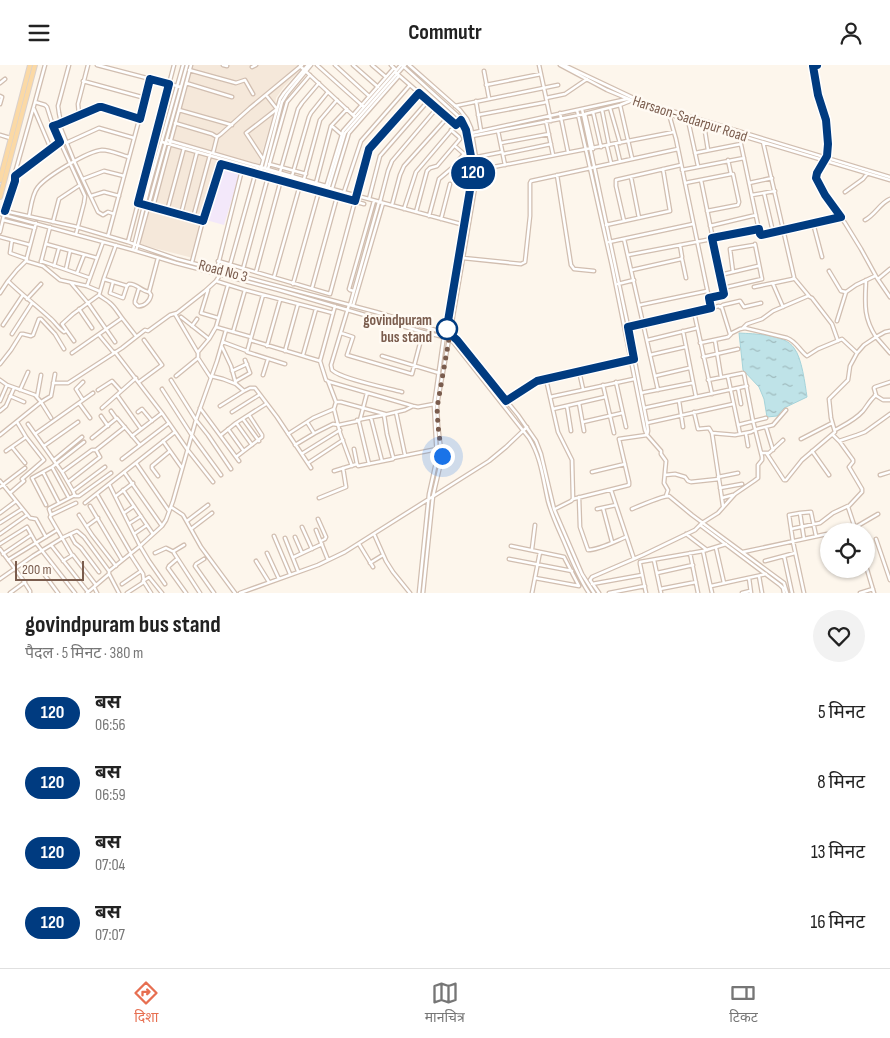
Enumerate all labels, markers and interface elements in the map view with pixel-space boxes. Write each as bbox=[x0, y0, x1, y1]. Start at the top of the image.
icon: menu bbox=[25, 19, 53, 47]
text: Commutr bbox=[408, 19, 482, 46]
icon: person bbox=[837, 19, 865, 47]
street label: Harsaon-Sadarpur Road bbox=[630, 92, 750, 146]
line badge: 120 bbox=[444, 157, 502, 189]
text: 120 bbox=[461, 162, 485, 183]
street label: Road No 3 bbox=[196, 255, 250, 287]
place label: govindpuram bus stand bbox=[363, 311, 432, 347]
marker: govindpuram bus stand bbox=[436, 318, 458, 340]
your location bbox=[430, 444, 455, 469]
map controls bbox=[820, 523, 875, 578]
button: locate bbox=[820, 523, 875, 578]
scale bar bbox=[15, 558, 84, 581]
text: 200 m bbox=[22, 561, 51, 578]
text: govindpuram bus stand bbox=[25, 610, 221, 639]
button: heart bbox=[813, 610, 865, 662]
text: पैदल · 5 मिनट · 380 m bbox=[25, 644, 143, 663]
text: बस bbox=[95, 691, 121, 714]
text: 5 मिनट bbox=[818, 701, 865, 724]
text: 120 bbox=[41, 702, 64, 723]
text: 06:56 bbox=[95, 716, 126, 735]
text: बस bbox=[95, 761, 121, 784]
text: 8 मिनट bbox=[817, 771, 865, 794]
text: 120 bbox=[41, 772, 64, 793]
text: 06:59 bbox=[95, 786, 126, 805]
text: बस bbox=[95, 831, 121, 854]
text: 13 मिनट bbox=[811, 841, 865, 864]
text: 120 bbox=[41, 842, 64, 863]
text: 07:04 bbox=[95, 856, 125, 875]
text: बस bbox=[95, 901, 121, 924]
text: 16 मिनट bbox=[811, 911, 865, 934]
text: 120 bbox=[41, 912, 64, 933]
text: 07:07 bbox=[95, 926, 125, 945]
tab: दिशा bbox=[132, 979, 160, 1028]
tab: मानचित्र bbox=[425, 979, 465, 1028]
tab: टिकट bbox=[729, 979, 758, 1028]

